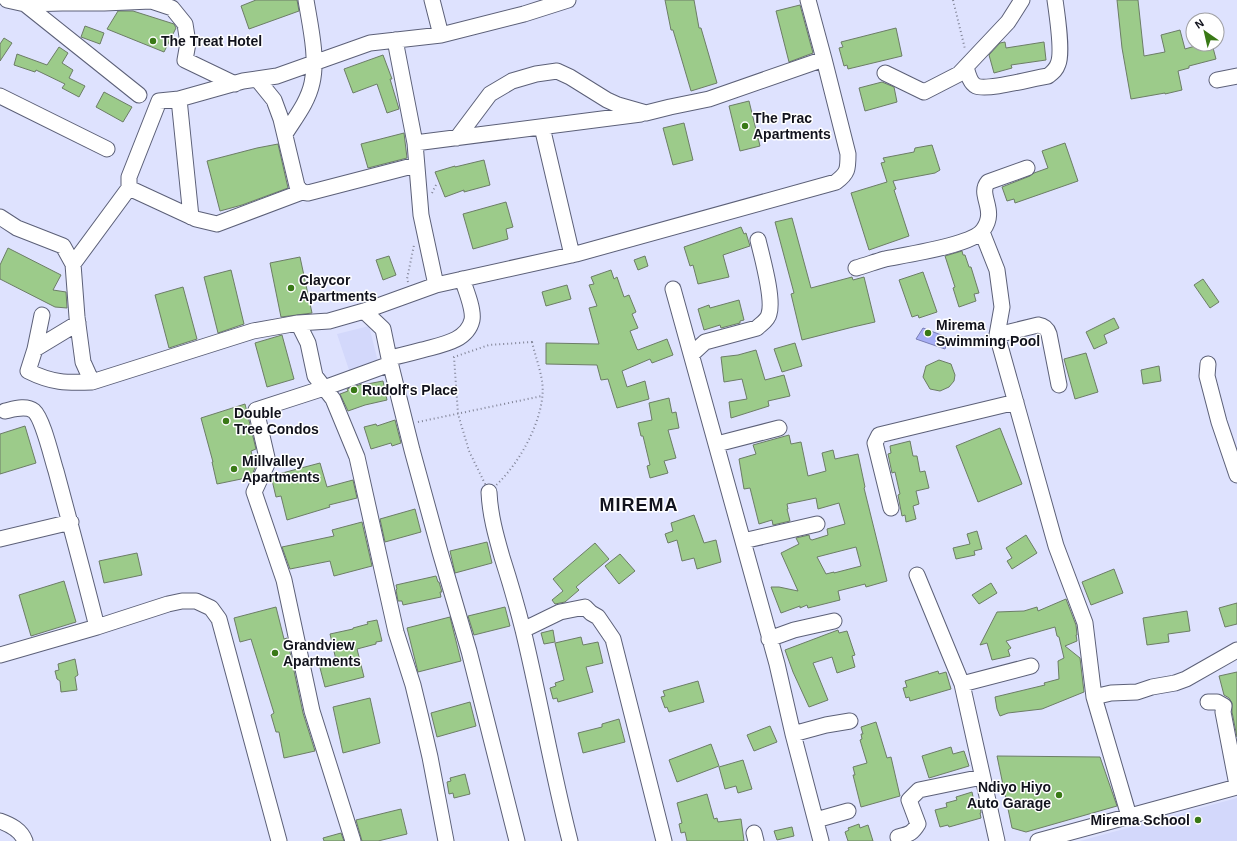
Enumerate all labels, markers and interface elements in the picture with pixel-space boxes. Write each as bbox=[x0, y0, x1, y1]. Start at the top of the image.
north arrow bbox=[1185, 12, 1225, 52]
text: N bbox=[1193, 16, 1206, 31]
place label: The Treat Hotel bbox=[161, 33, 262, 49]
marker: The Treat Hotel bbox=[148, 36, 158, 46]
place label: The Prac Apartments bbox=[753, 110, 831, 142]
marker: The Prac Apartments bbox=[740, 121, 750, 131]
place label: Claycor Apartments bbox=[299, 272, 377, 304]
marker: Claycor Apartments bbox=[286, 283, 296, 293]
place label: Mirema Swimming Pool bbox=[936, 317, 1040, 349]
marker: Mirema Swimming Pool bbox=[923, 328, 933, 338]
place label: Rudolf's Place bbox=[362, 382, 458, 398]
marker: Rudolf's Place bbox=[349, 385, 359, 395]
place label: Double Tree Condos bbox=[234, 405, 319, 437]
marker: Double Tree Condos bbox=[221, 416, 231, 426]
place label: Millvalley Apartments bbox=[242, 453, 320, 485]
marker: Millvalley Apartments bbox=[229, 464, 239, 474]
district label: MIREMA bbox=[600, 495, 679, 515]
place label: Grandview Apartments bbox=[283, 637, 361, 669]
marker: Grandview Apartments bbox=[270, 648, 280, 658]
place label: Ndiyo Hiyo Auto Garage bbox=[967, 779, 1051, 811]
marker: Ndiyo Hiyo Auto Garage bbox=[1054, 790, 1064, 800]
place label: Mirema School bbox=[1090, 812, 1190, 828]
marker: Mirema School bbox=[1193, 815, 1203, 825]

